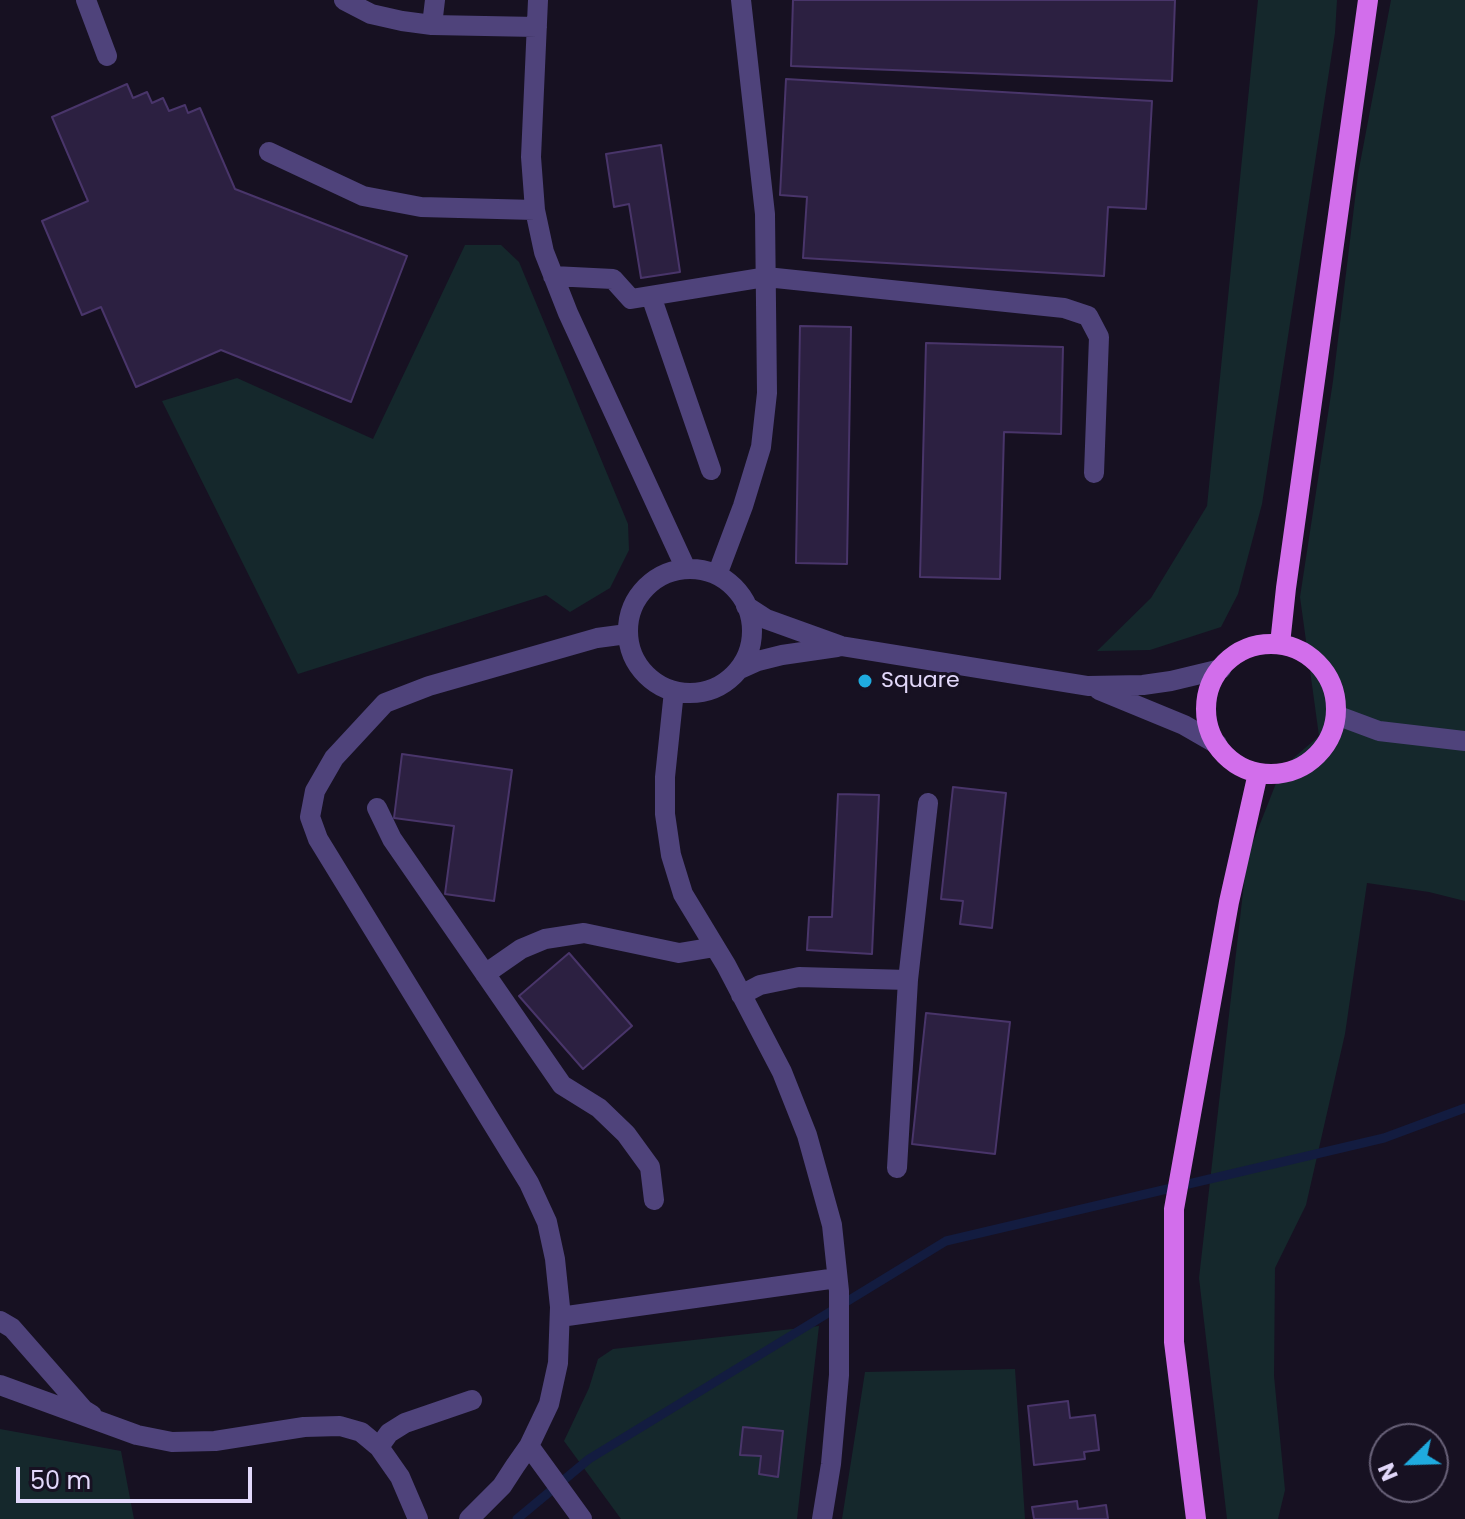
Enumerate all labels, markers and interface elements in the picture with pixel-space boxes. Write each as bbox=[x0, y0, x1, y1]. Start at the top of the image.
place label: Square bbox=[881, 668, 960, 694]
marker: Square bbox=[856, 672, 874, 690]
north arrow bbox=[1369, 1423, 1449, 1503]
scale bar bbox=[20, 1451, 256, 1501]
text: N bbox=[1371, 1458, 1406, 1485]
text: 50 m bbox=[30, 1464, 91, 1497]

